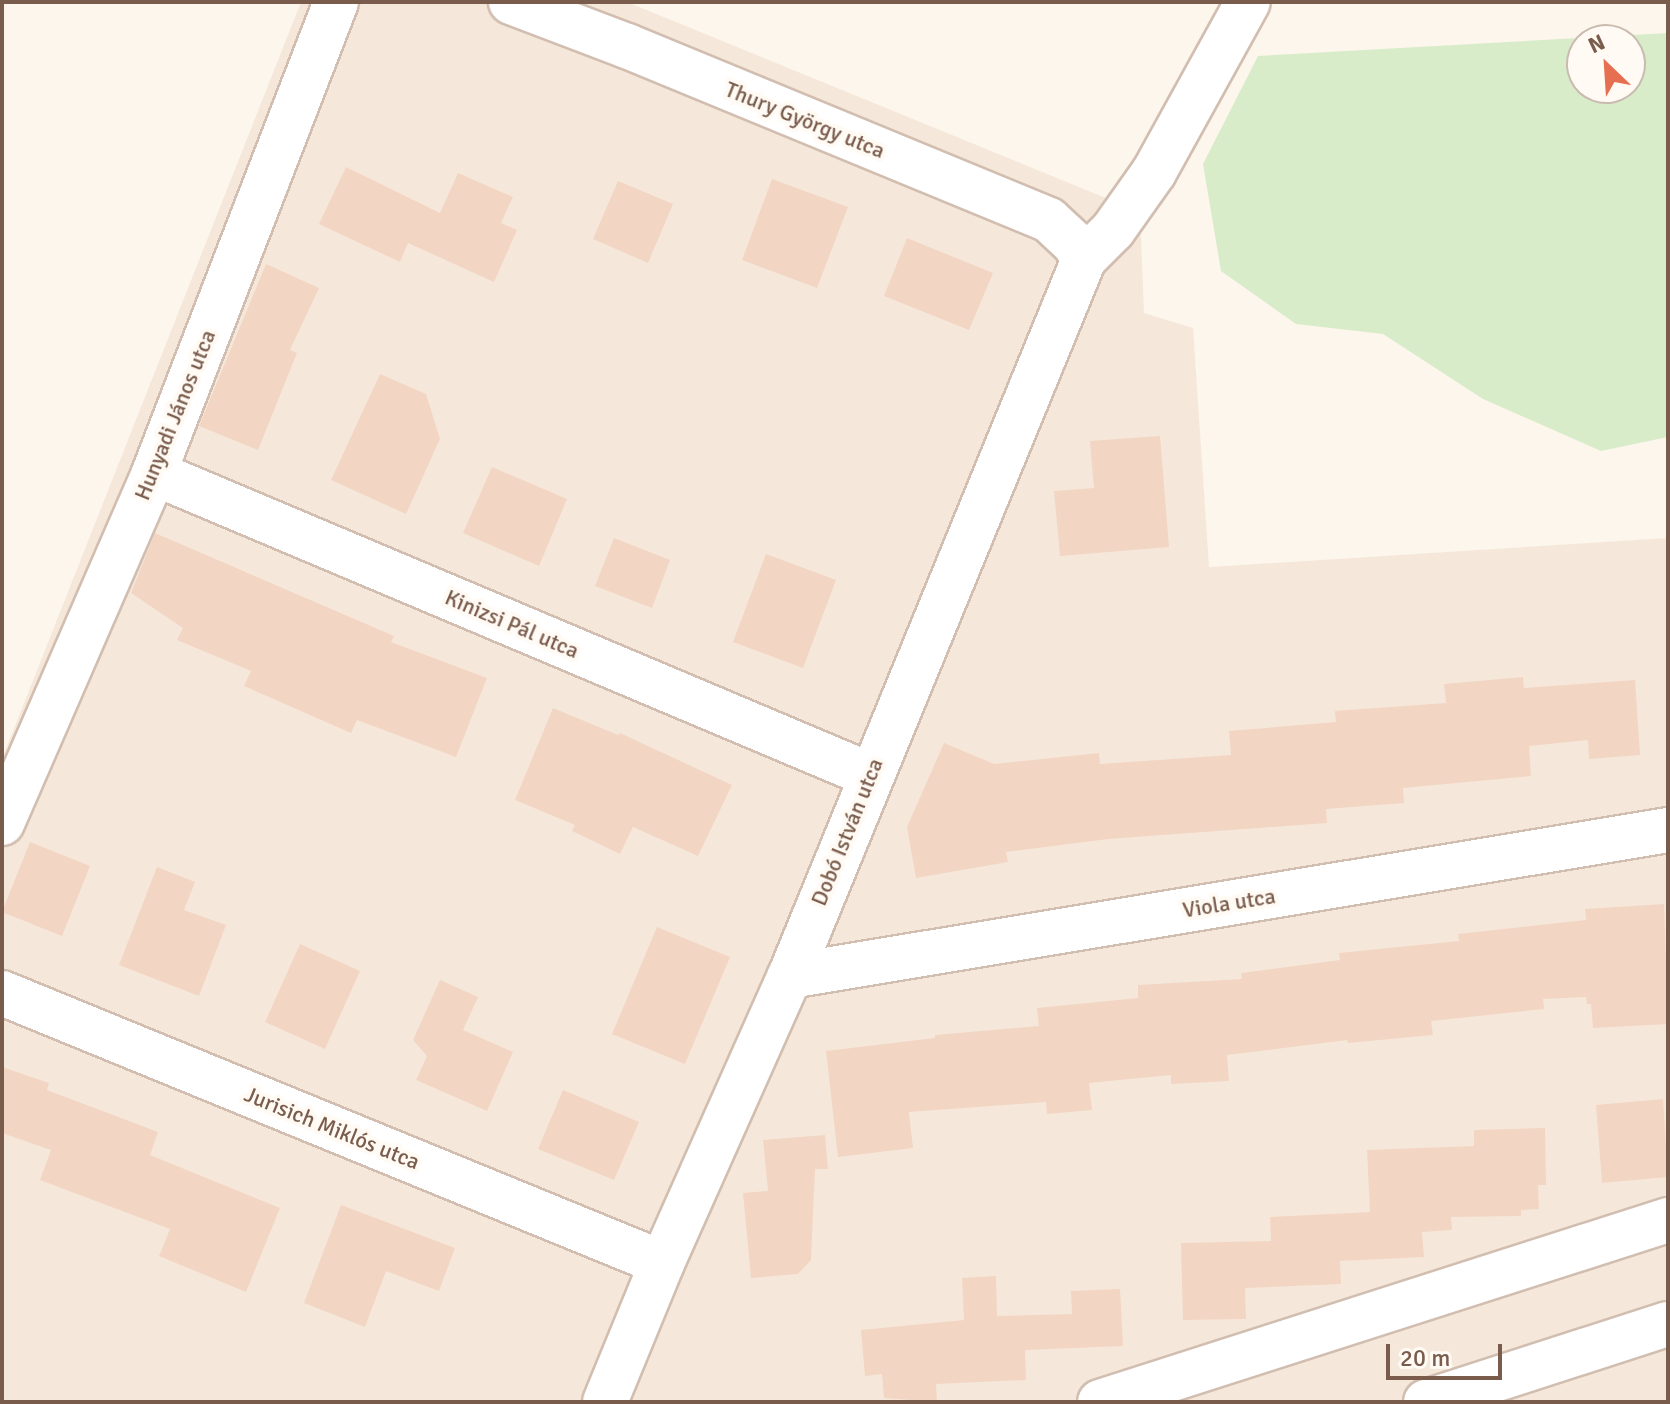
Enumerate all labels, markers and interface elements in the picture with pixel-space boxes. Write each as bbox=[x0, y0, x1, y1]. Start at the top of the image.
north arrow bbox=[1566, 24, 1646, 104]
text: N bbox=[1584, 28, 1609, 59]
street label: Thury György utca bbox=[721, 76, 889, 164]
street label: Hunyadi János utca bbox=[129, 326, 221, 504]
street label: Kinizsi Pál utca bbox=[441, 584, 583, 664]
street label: Dobó István utca bbox=[805, 754, 889, 910]
street label: Viola utca bbox=[1181, 883, 1277, 923]
street label: Jurisich Miklós utca bbox=[240, 1081, 424, 1175]
scale bar bbox=[1390, 1328, 1506, 1378]
text: 20 m bbox=[1400, 1343, 1450, 1373]

